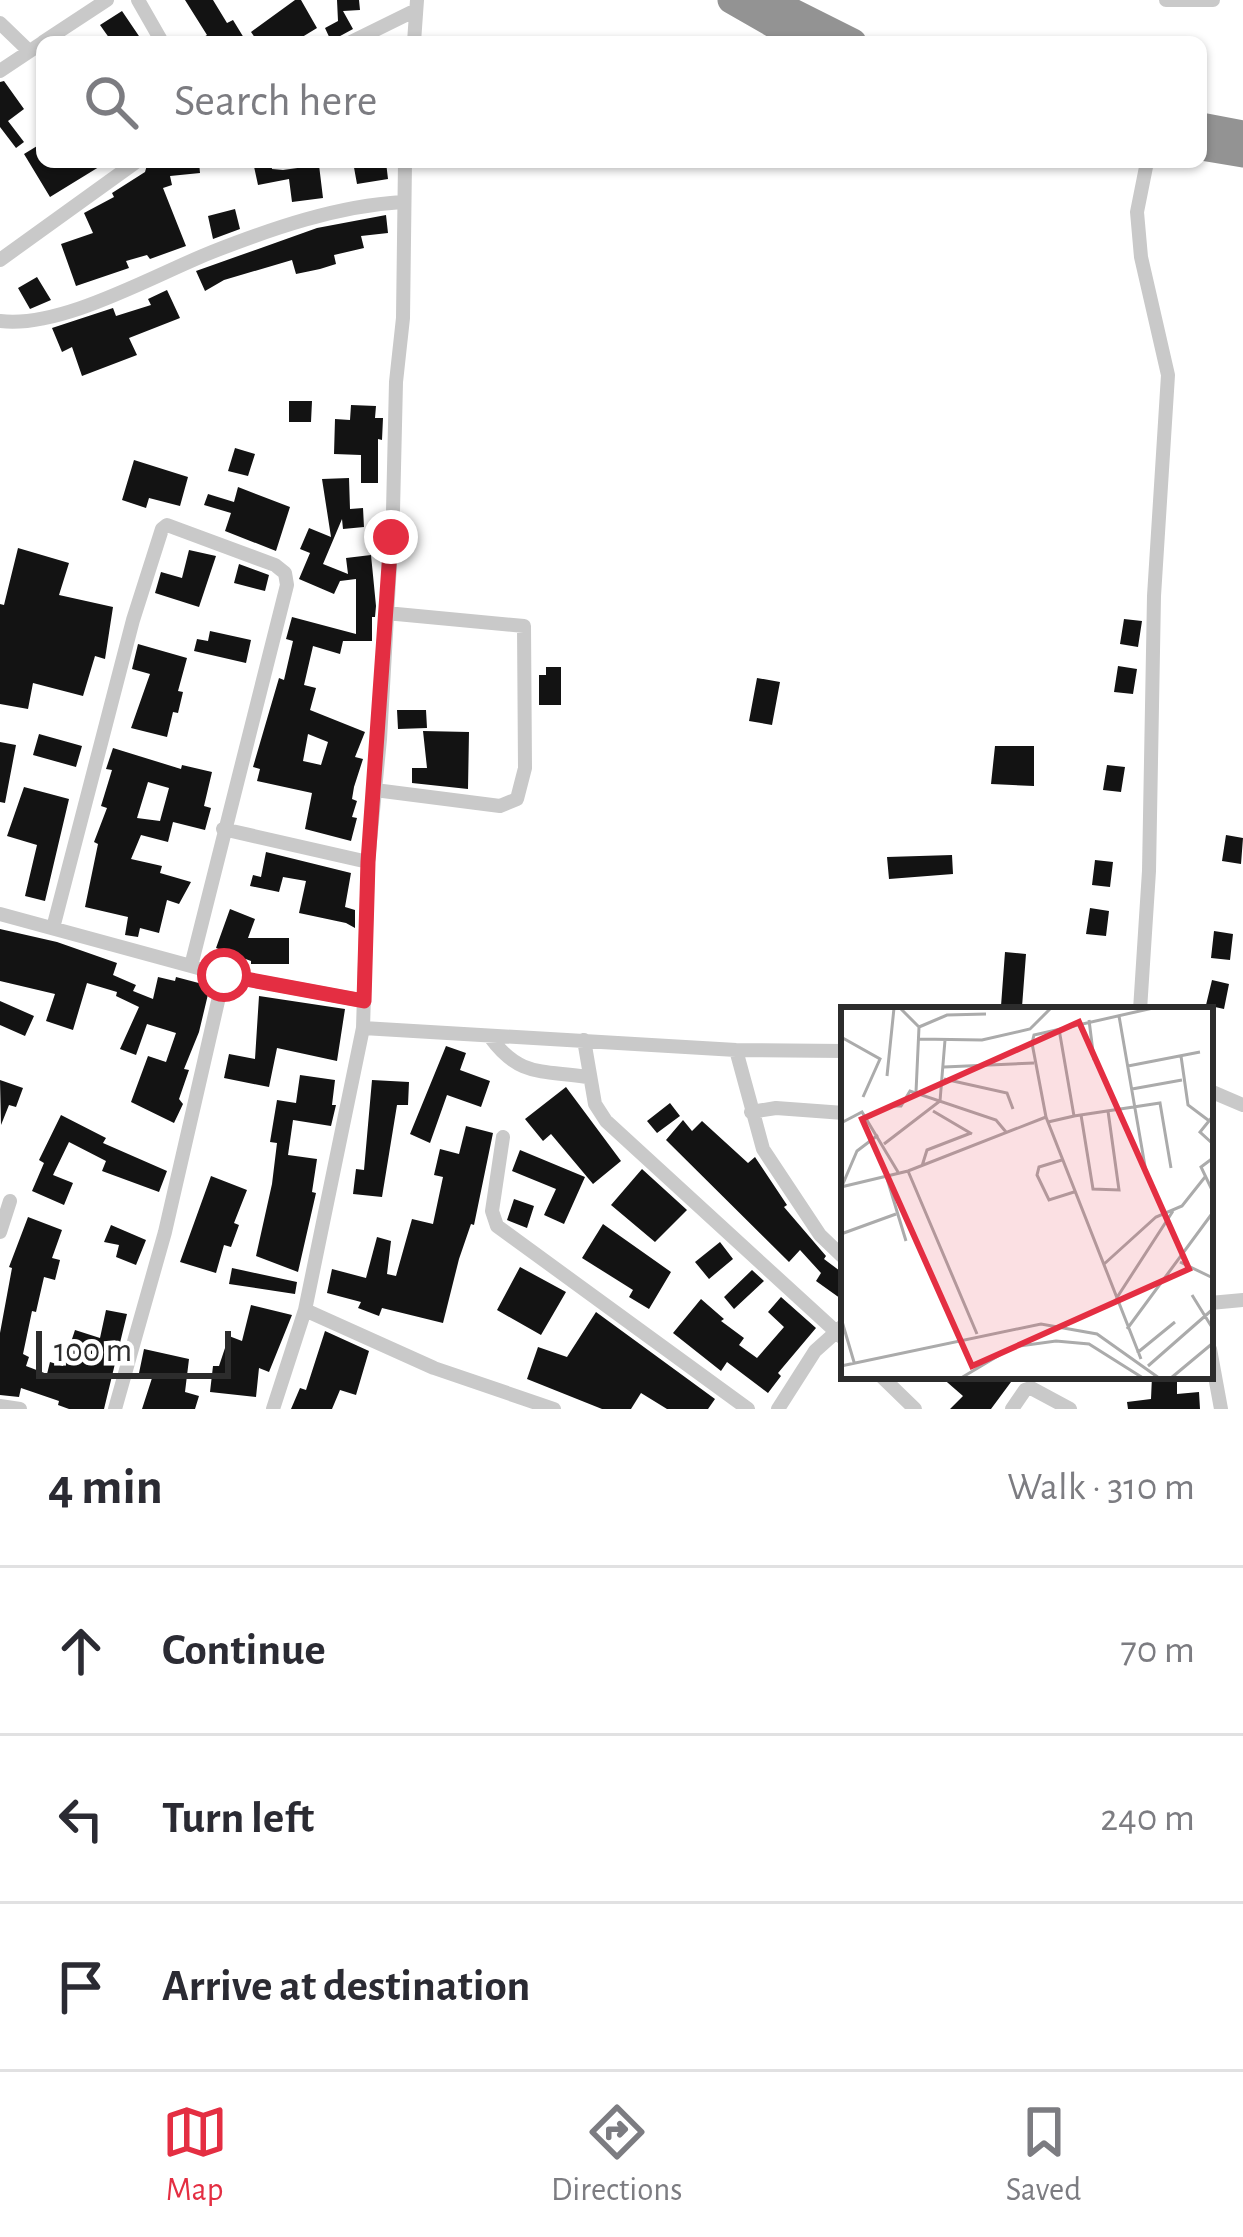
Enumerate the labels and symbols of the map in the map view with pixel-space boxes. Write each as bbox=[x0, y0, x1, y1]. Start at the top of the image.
route end bbox=[364, 510, 418, 564]
route start bbox=[197, 948, 251, 1002]
inset map bbox=[841, 1007, 1213, 1379]
scale bar bbox=[36, 1325, 231, 1378]

